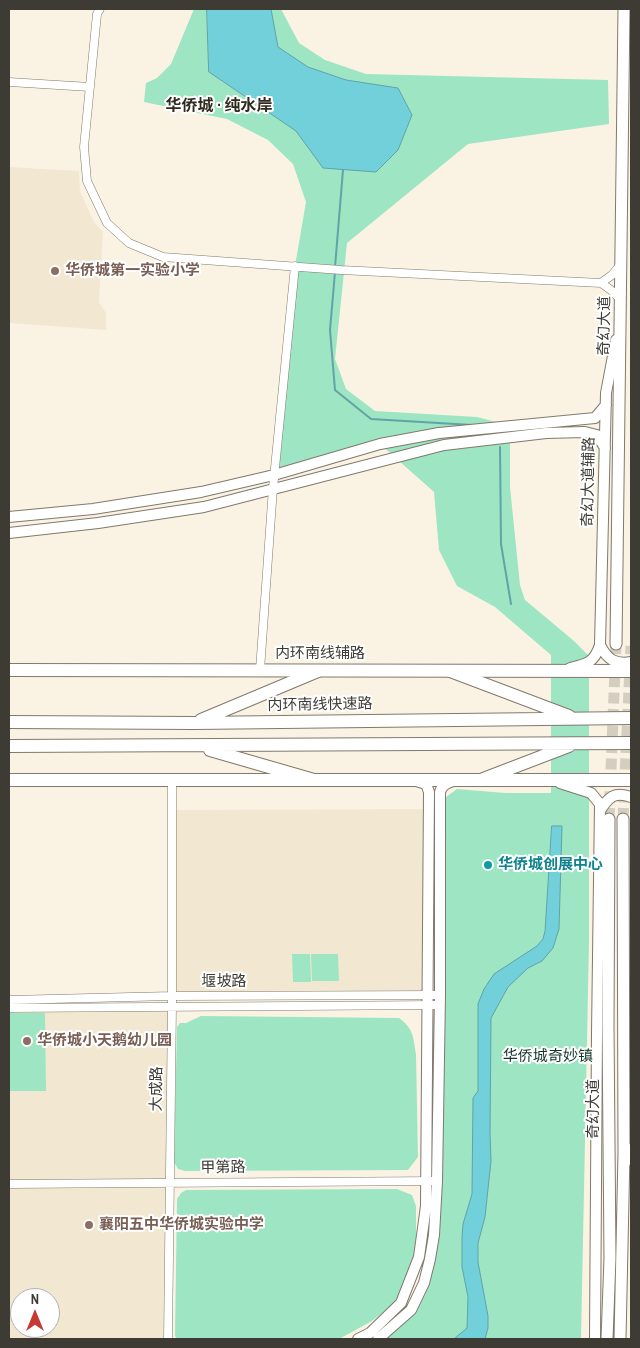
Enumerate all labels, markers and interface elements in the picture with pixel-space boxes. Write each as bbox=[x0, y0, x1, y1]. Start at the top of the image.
district label: 华侨城 · 纯水岸 bbox=[166, 97, 272, 117]
place label: 华侨城第一实验小学 bbox=[65, 262, 200, 280]
marker: 华侨城第一实验小学 bbox=[49, 265, 61, 277]
street label: 奇幻大道 bbox=[595, 296, 615, 356]
street label: 奇幻大道辅路 bbox=[579, 437, 599, 527]
street label: 内环南线辅路 bbox=[275, 645, 365, 663]
street label: 内环南线快速路 bbox=[267, 695, 373, 715]
place label: 华侨城创展中心 bbox=[498, 856, 603, 874]
marker: 华侨城创展中心 bbox=[482, 859, 494, 871]
street label: 堰坡路 bbox=[202, 973, 246, 991]
place label: 华侨城小天鹅幼儿园 bbox=[37, 1032, 172, 1050]
marker: 华侨城小天鹅幼儿园 bbox=[21, 1035, 33, 1047]
park label: 华侨城奇妙镇 bbox=[503, 1048, 593, 1066]
street label: 大成路 bbox=[148, 1066, 166, 1112]
street label: 奇幻大道 bbox=[585, 1079, 603, 1139]
street label: 甲第路 bbox=[200, 1159, 246, 1177]
place label: 襄阳五中华侨城实验中学 bbox=[99, 1216, 264, 1234]
marker: 襄阳五中华侨城实验中学 bbox=[83, 1219, 95, 1231]
north arrow bbox=[10, 1288, 60, 1338]
text: N bbox=[31, 1290, 39, 1308]

